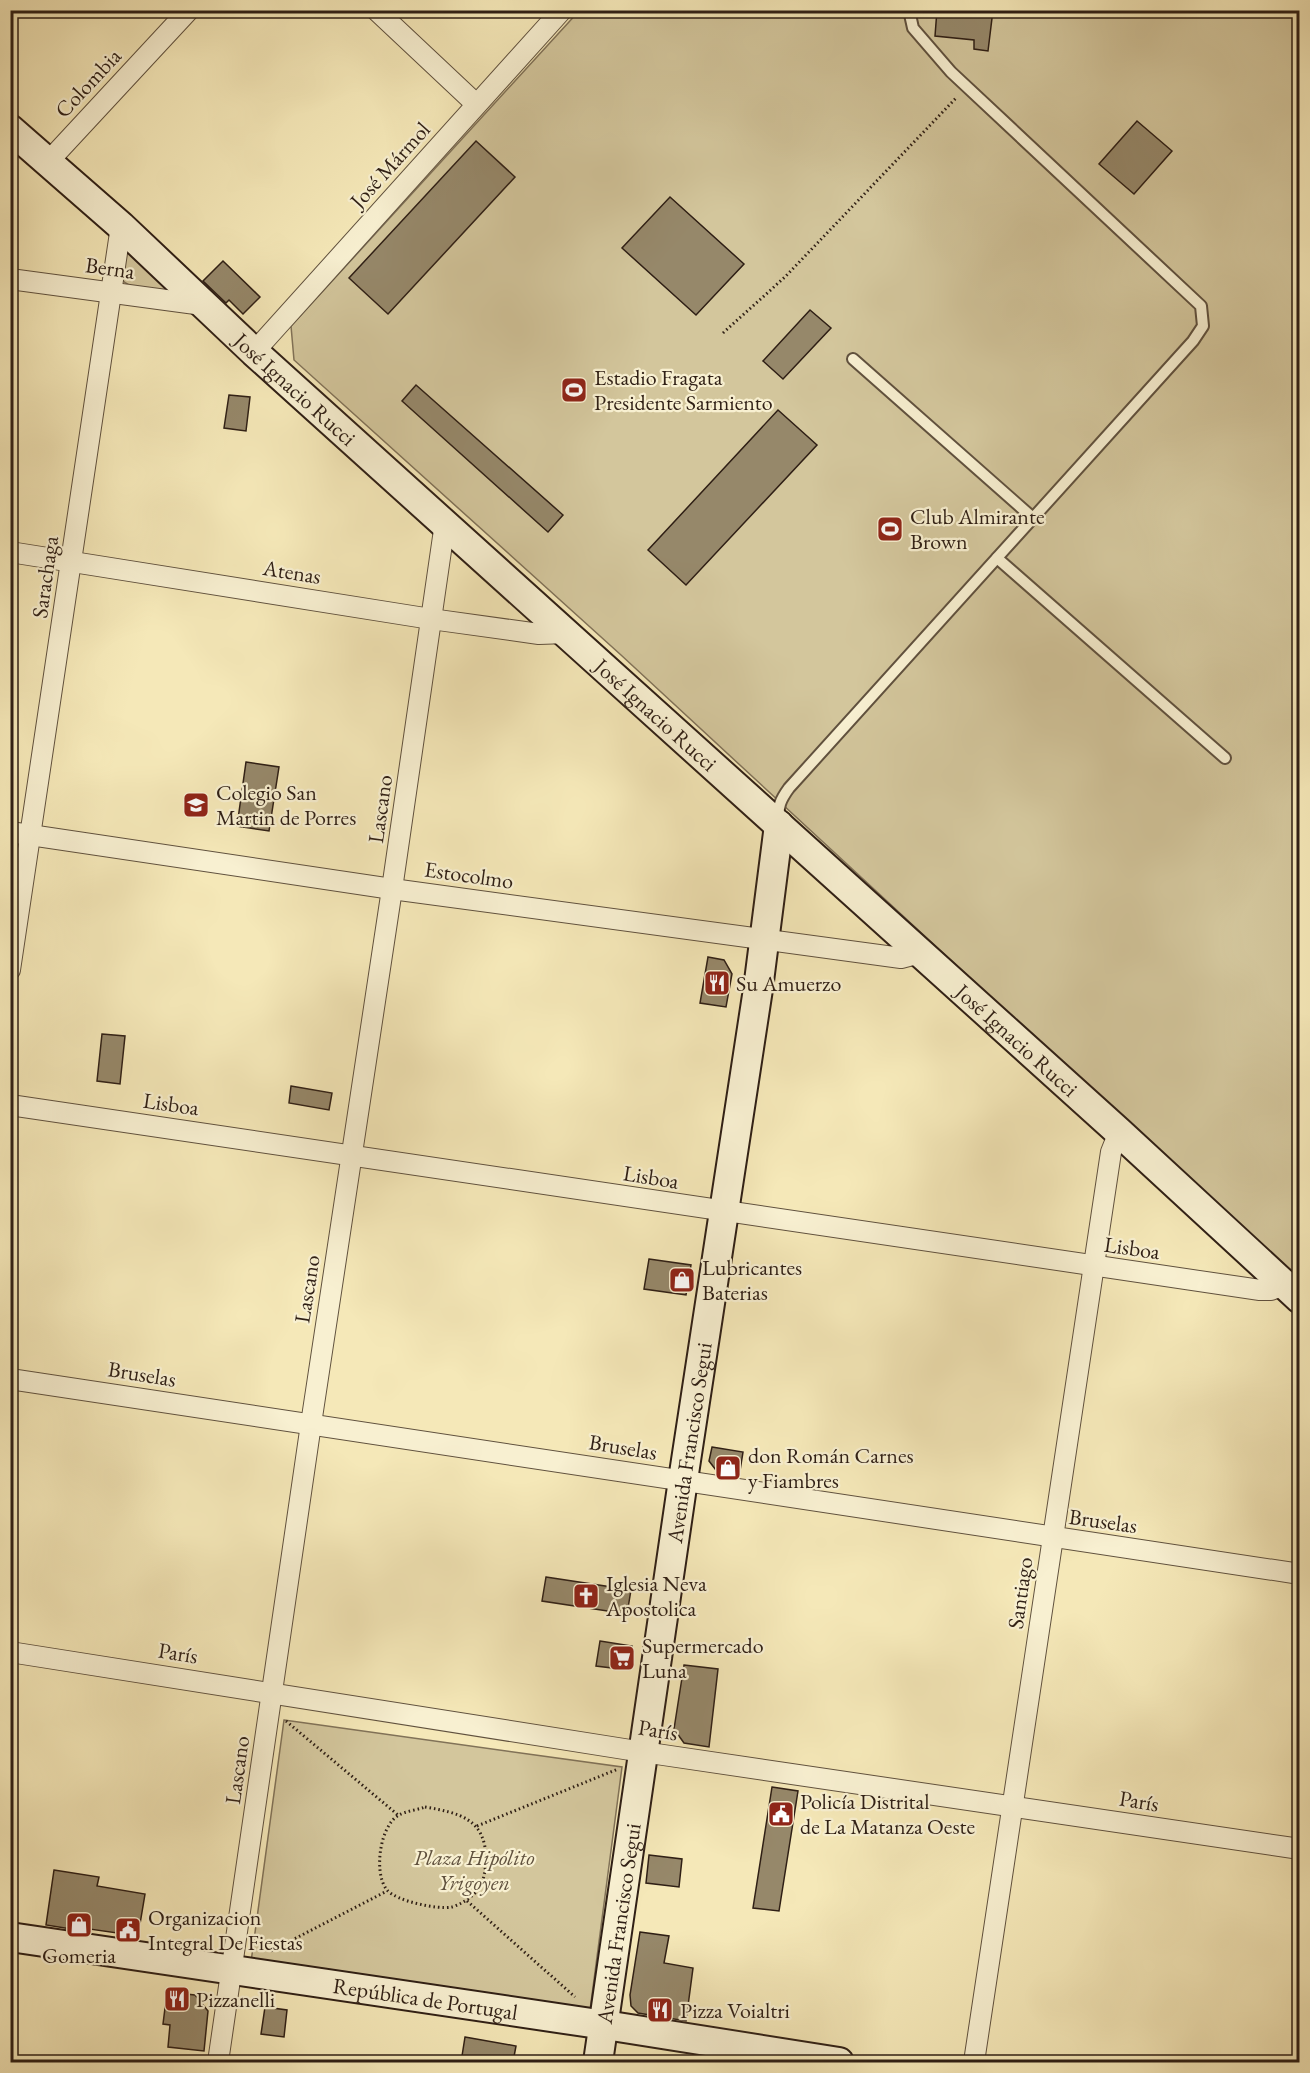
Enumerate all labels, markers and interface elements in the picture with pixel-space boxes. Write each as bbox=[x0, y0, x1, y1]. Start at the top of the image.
street label: Colombia bbox=[48, 42, 128, 124]
street label: José Mármol bbox=[342, 116, 437, 216]
street label: Berna bbox=[84, 250, 137, 286]
street label: José Ignacio Rucci bbox=[226, 325, 363, 452]
place label: Estadio Fragata Presidente Sarmiento bbox=[594, 363, 773, 417]
sports icon: Estadio Fragata Presidente Sarmiento bbox=[559, 375, 589, 405]
place label: Club Almirante Brown bbox=[910, 502, 1045, 556]
sports icon: Club Almirante Brown bbox=[875, 514, 905, 544]
street label: Sarachaga bbox=[25, 534, 65, 620]
street label: Atenas bbox=[260, 553, 323, 591]
street label: José Ignacio Rucci bbox=[587, 650, 724, 777]
street label: Lascano bbox=[361, 773, 399, 845]
place label: Colegio San Martin de Porres bbox=[216, 778, 356, 832]
school or university icon: Colegio San Martin de Porres bbox=[181, 790, 211, 820]
street label: Estocolmo bbox=[423, 854, 516, 896]
restaurant icon: Su Amuerzo bbox=[702, 968, 732, 998]
place label: Su Amuerzo bbox=[736, 969, 841, 998]
street label: José Ignacio Rucci bbox=[948, 976, 1085, 1103]
street label: Lisboa bbox=[141, 1086, 201, 1122]
street label: Lisboa bbox=[621, 1158, 681, 1196]
street label: Lisboa bbox=[1102, 1230, 1162, 1266]
street label: Lascano bbox=[287, 1253, 327, 1325]
place label: Lubricantes Baterias bbox=[702, 1253, 802, 1307]
shop icon: Lubricantes Baterias bbox=[667, 1265, 697, 1295]
street label: Avenida Francisco Segui bbox=[659, 1340, 718, 1546]
street label: Bruselas bbox=[106, 1354, 178, 1394]
street label: Bruselas bbox=[587, 1427, 659, 1467]
place label: don Román Carnes y Fiambres bbox=[748, 1441, 914, 1495]
shop icon: don Román Carnes y Fiambres bbox=[713, 1453, 743, 1483]
street label: Bruselas bbox=[1067, 1502, 1139, 1540]
street label: Santiago bbox=[1001, 1555, 1039, 1631]
place label: Iglesia Neva Apostolica bbox=[605, 1569, 707, 1623]
church icon: Iglesia Neva Apostolica bbox=[571, 1581, 601, 1611]
place label: Supermercado Luna bbox=[642, 1631, 764, 1685]
street label: París bbox=[156, 1636, 200, 1670]
supermarket icon: Supermercado Luna bbox=[607, 1643, 637, 1673]
street label: París bbox=[636, 1713, 680, 1747]
street label: Lascano bbox=[218, 1734, 256, 1806]
street label: París bbox=[1117, 1784, 1161, 1818]
place label: Policía Distrital de La Matanza Oeste bbox=[800, 1787, 975, 1841]
public building icon: Policía Distrital de La Matanza Oeste bbox=[766, 1799, 796, 1829]
street label: Avenida Francisco Segui bbox=[589, 1821, 647, 2027]
park label: Plaza Hipólito Yrigoyen bbox=[413, 1843, 535, 1897]
place label: Organizacion Integral De Fiestas bbox=[148, 1903, 303, 1957]
shop icon: Gomeria bbox=[64, 1910, 94, 1940]
public building icon: Organizacion Integral De Fiestas bbox=[113, 1915, 143, 1945]
place label: Gomeria bbox=[42, 1941, 116, 1970]
street label: República de Portugal bbox=[331, 1970, 520, 2026]
restaurant icon: Pizzanelli bbox=[162, 1984, 192, 2014]
place label: Pizzanelli bbox=[196, 1985, 275, 2014]
restaurant icon: Pizza Voialtri bbox=[645, 1995, 675, 2025]
place label: Pizza Voialtri bbox=[680, 1996, 790, 2025]

